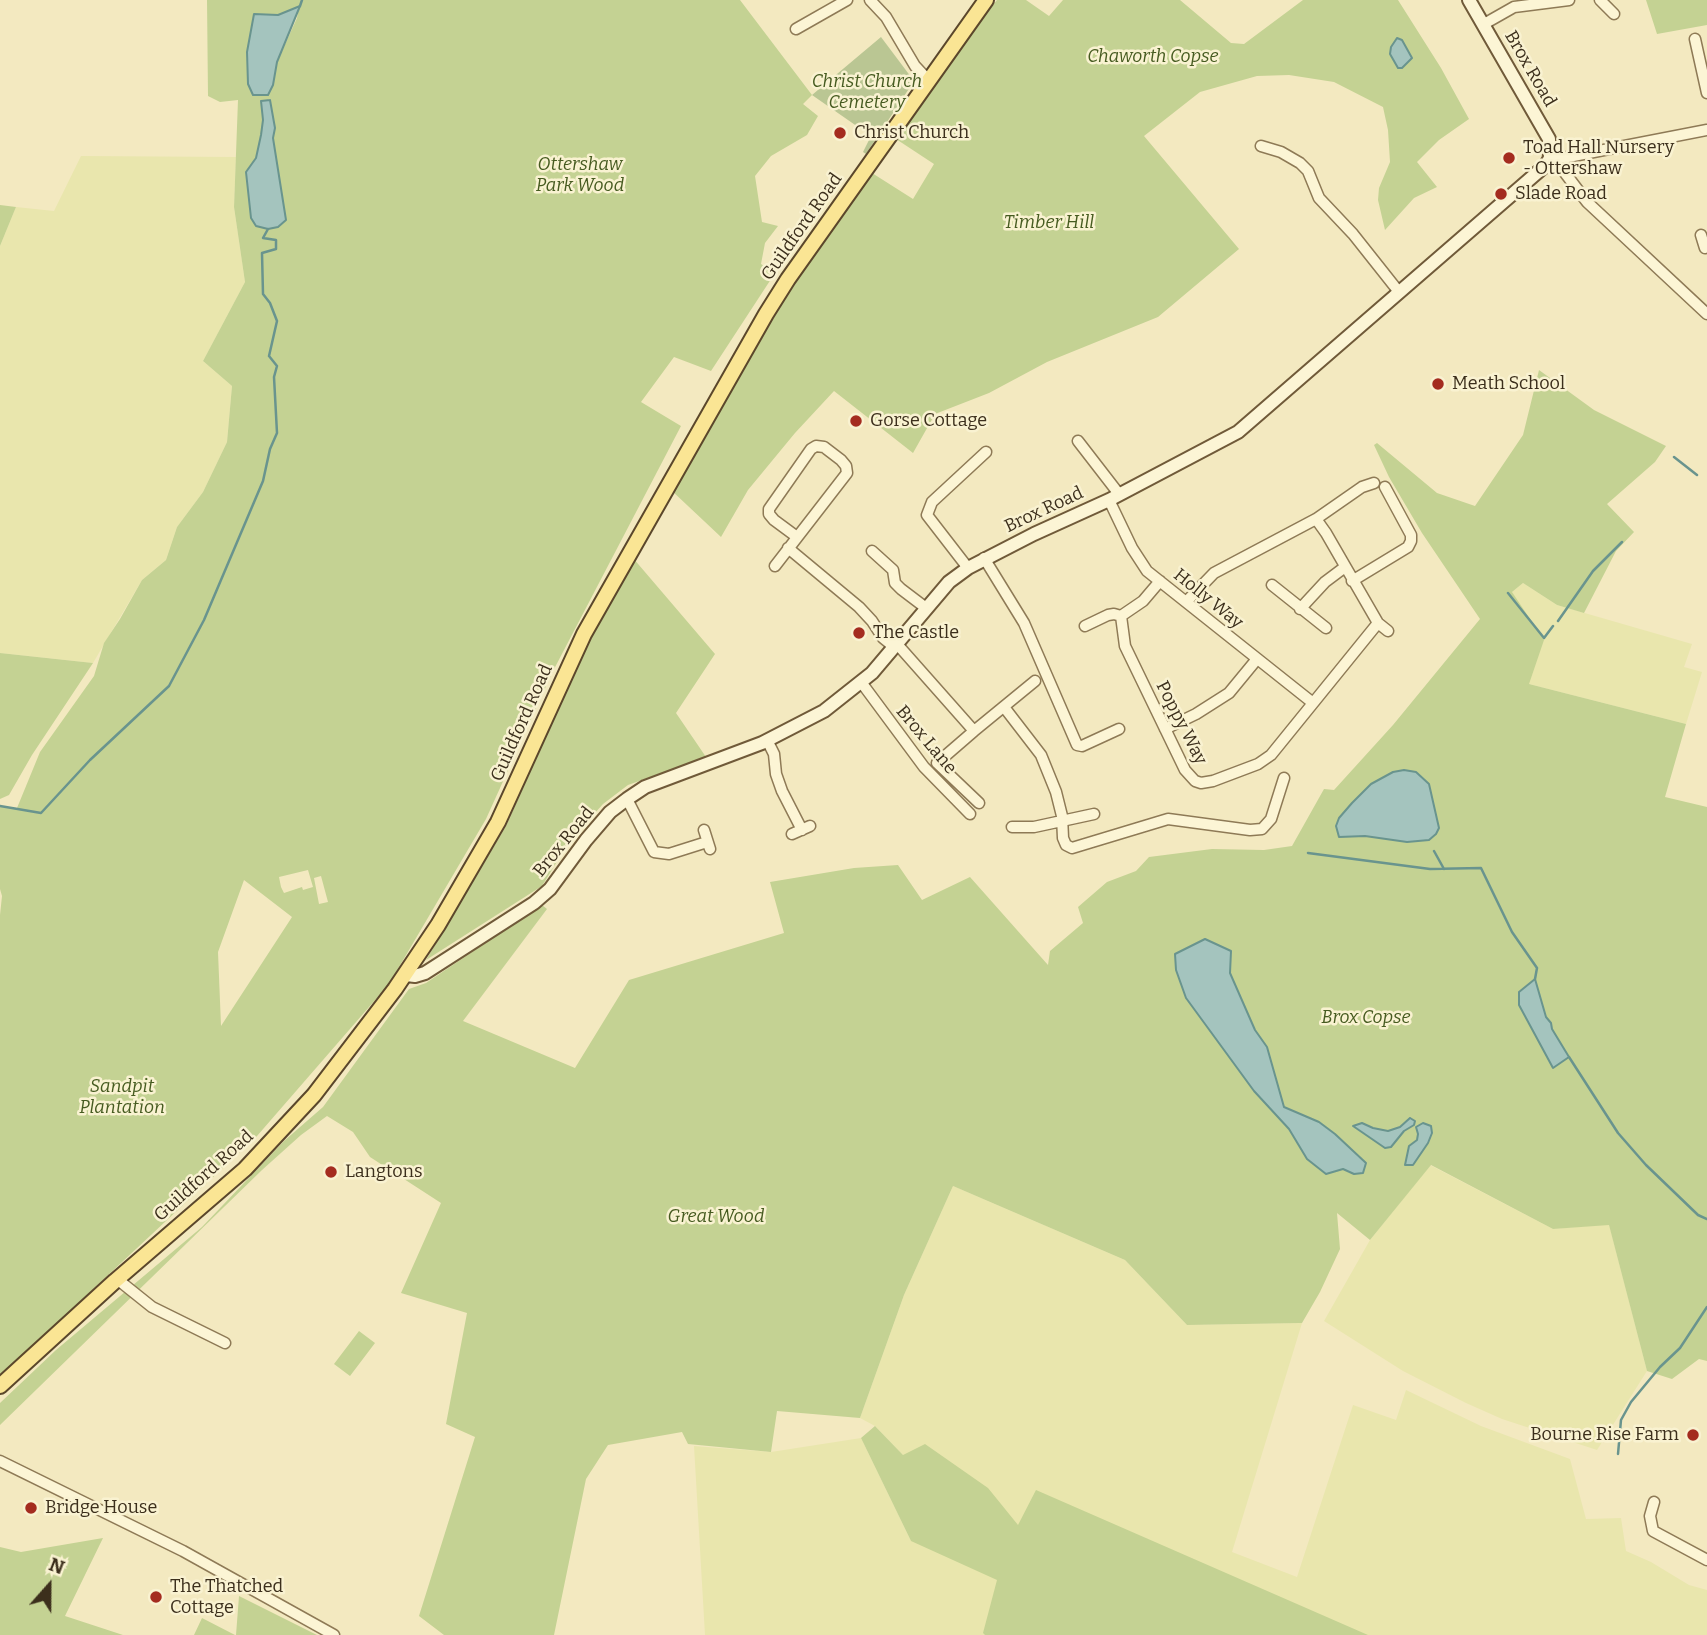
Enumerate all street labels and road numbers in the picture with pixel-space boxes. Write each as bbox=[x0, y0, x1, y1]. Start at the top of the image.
street label: Brox Road bbox=[1500, 27, 1560, 111]
street label: Guildford Road bbox=[757, 169, 847, 285]
street label: Brox Road bbox=[1001, 482, 1087, 538]
street label: Holly Way bbox=[1169, 564, 1247, 634]
street label: Guildford Road bbox=[487, 661, 557, 785]
street label: Poppy Way bbox=[1151, 678, 1211, 768]
street label: Brox Lane bbox=[891, 701, 961, 779]
street label: Brox Road bbox=[529, 802, 599, 882]
street label: Guildford Road bbox=[150, 1126, 258, 1226]

